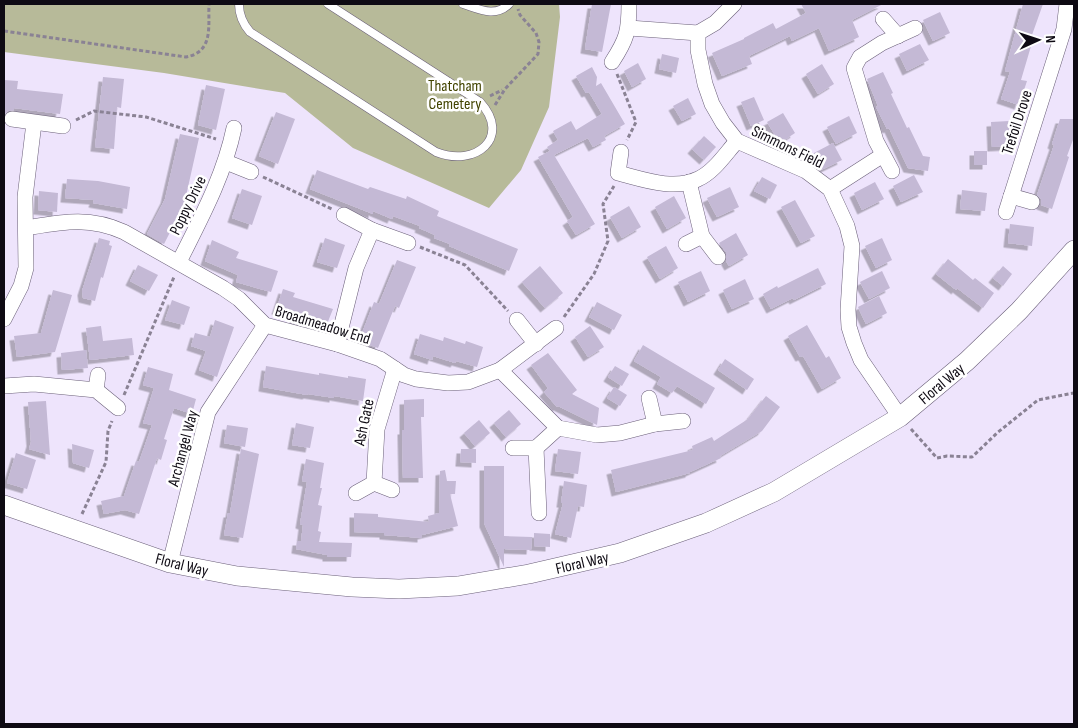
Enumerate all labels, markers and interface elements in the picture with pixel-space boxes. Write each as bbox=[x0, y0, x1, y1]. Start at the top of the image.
north arrow bbox=[1013, 15, 1063, 65]
text: N bbox=[1042, 35, 1059, 44]
park label: Thatcham Cemetery bbox=[428, 77, 482, 114]
street label: Trefoil Drove bbox=[998, 88, 1037, 157]
street label: Simmons Field bbox=[748, 122, 826, 173]
street label: Poppy Drive bbox=[166, 173, 211, 238]
street label: Broadmeadow End bbox=[273, 302, 373, 349]
street label: Floral Way bbox=[915, 360, 969, 409]
street label: Ash Gate bbox=[350, 397, 379, 448]
street label: Archangel Way bbox=[164, 408, 203, 490]
street label: Floral Way bbox=[554, 548, 611, 579]
street label: Floral Way bbox=[153, 550, 210, 581]

